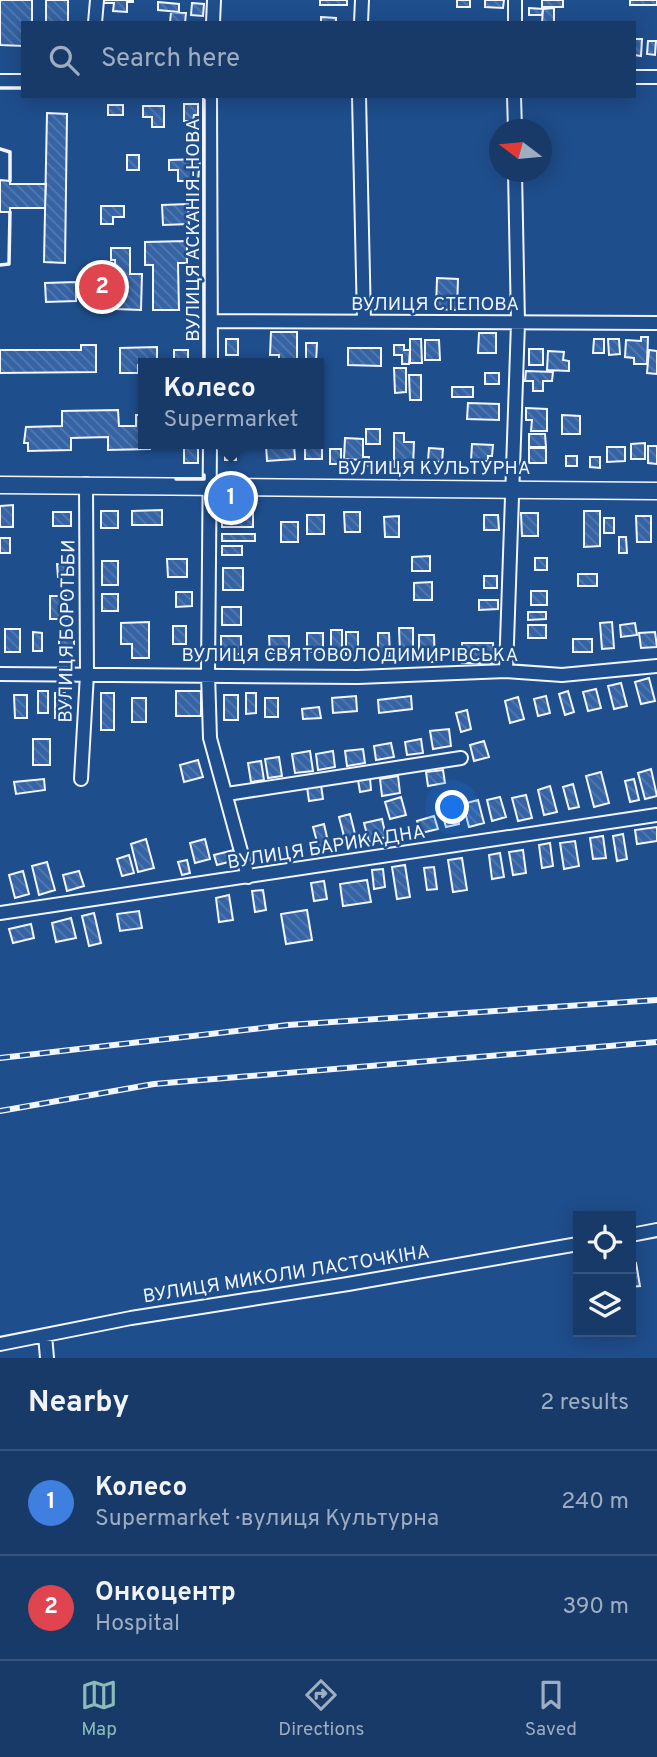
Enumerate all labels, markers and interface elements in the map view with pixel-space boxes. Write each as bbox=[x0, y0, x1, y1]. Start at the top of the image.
search box bbox=[21, 21, 636, 98]
icon: search bbox=[45, 41, 83, 79]
text: Search here bbox=[101, 43, 240, 76]
street label: ВУЛИЦЯ АСКАНІЯ-НОВА bbox=[182, 118, 206, 342]
north arrow bbox=[489, 119, 552, 182]
pin: 2 bbox=[79, 261, 125, 313]
street label: ВУЛИЦЯ СТЕПОВА bbox=[351, 293, 519, 317]
popup bbox=[138, 358, 324, 449]
text: Колесо bbox=[164, 373, 256, 406]
text: Supermarket bbox=[164, 406, 298, 435]
street label: ВУЛИЦЯ КУЛЬТУРНА bbox=[337, 457, 531, 481]
pin: 1 bbox=[208, 472, 254, 524]
street label: ВУЛИЦЯ БОРОТЬБИ bbox=[54, 539, 82, 723]
street label: ВУЛИЦЯ СВЯТОВОЛОДИМИРІВСЬКА bbox=[182, 644, 519, 668]
your location bbox=[435, 790, 469, 824]
street label: ВУЛИЦЯ БАРИКАДНА bbox=[226, 820, 427, 875]
map controls bbox=[573, 1211, 636, 1337]
button: locate bbox=[573, 1211, 636, 1274]
street label: ВУЛИЦЯ МИКОЛИ ЛАСТОЧКІНА bbox=[141, 1240, 431, 1309]
button: layers bbox=[573, 1274, 636, 1337]
text: Nearby bbox=[28, 1385, 129, 1422]
text: 2 results bbox=[540, 1389, 629, 1418]
text: Колесо bbox=[95, 1472, 187, 1505]
text: 1 bbox=[46, 1488, 56, 1517]
text: 240 m bbox=[561, 1488, 629, 1517]
text: Supermarket · вулиця Культурна bbox=[95, 1505, 439, 1534]
text: Онкоцентр bbox=[95, 1577, 236, 1610]
text: 2 bbox=[44, 1593, 58, 1622]
text: 390 m bbox=[562, 1593, 629, 1622]
text: Hospital bbox=[95, 1610, 180, 1639]
tab: Map bbox=[80, 1676, 118, 1742]
tab: Directions bbox=[278, 1676, 365, 1742]
tab: Saved bbox=[525, 1676, 577, 1742]

